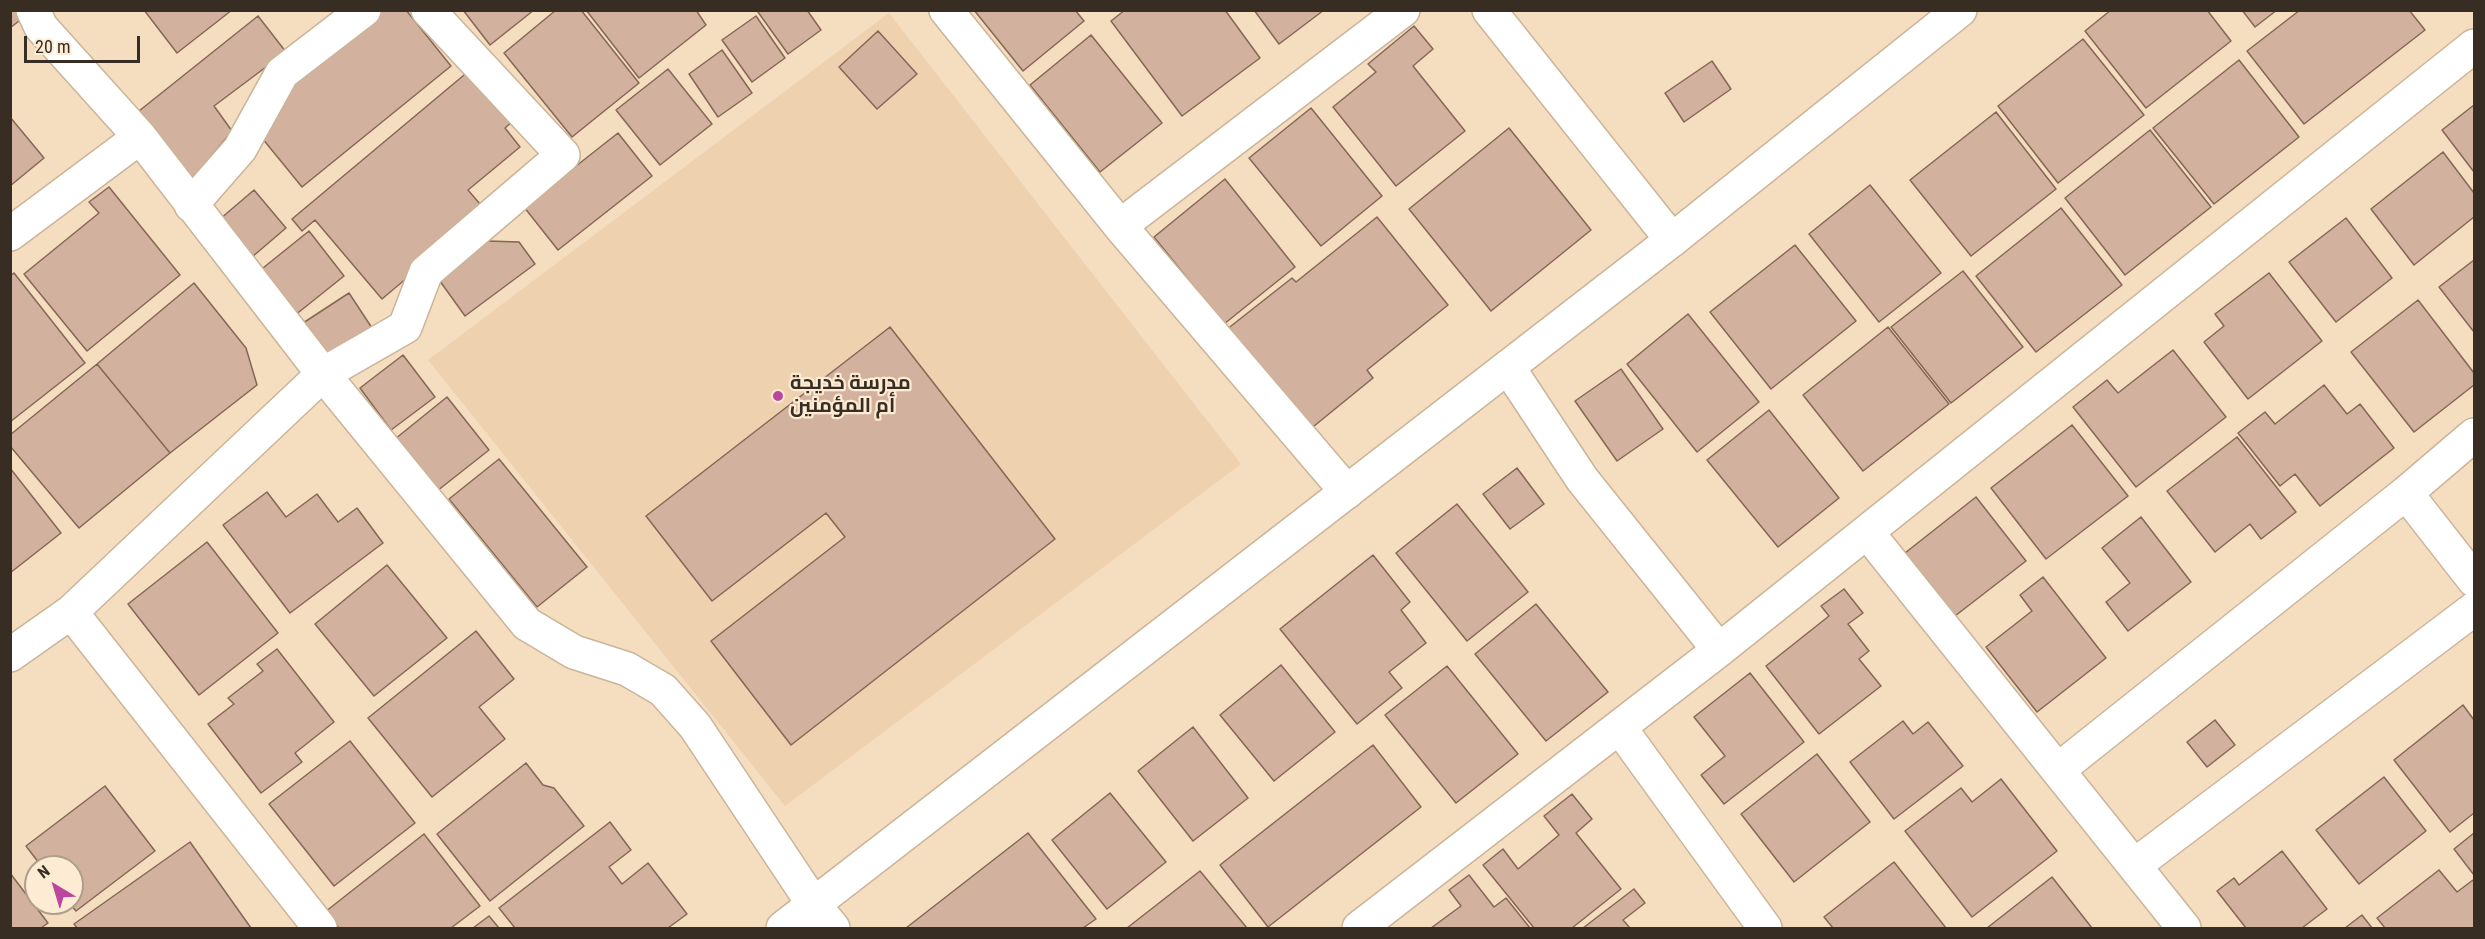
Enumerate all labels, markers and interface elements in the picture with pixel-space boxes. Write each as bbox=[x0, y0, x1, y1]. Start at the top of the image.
scale bar bbox=[27, 24, 142, 62]
text: 20 m bbox=[35, 36, 70, 57]
place label: مدرسة خديجة أم المؤمنين bbox=[790, 372, 911, 419]
marker: مدرسة خديجة أم المؤمنين bbox=[771, 389, 785, 403]
north arrow bbox=[24, 855, 84, 915]
text: N bbox=[34, 862, 54, 883]

